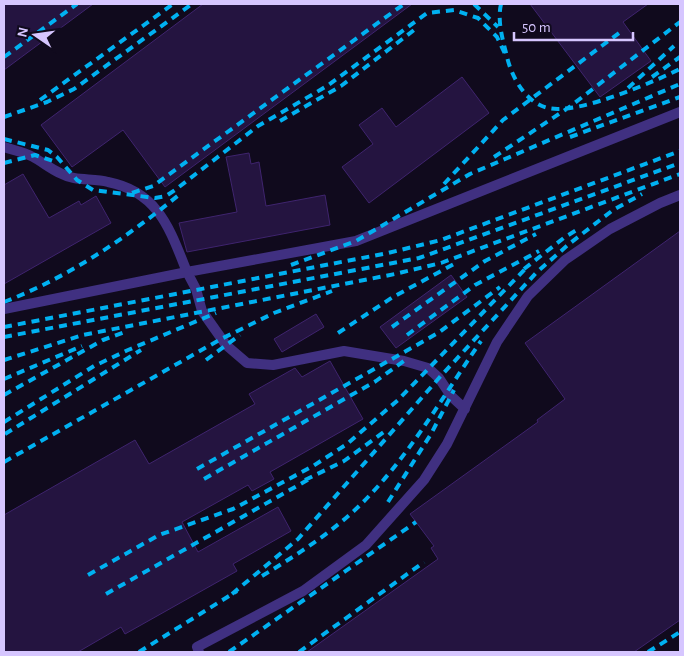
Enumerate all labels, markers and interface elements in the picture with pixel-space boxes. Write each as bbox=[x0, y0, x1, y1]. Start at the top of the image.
north arrow bbox=[10, 10, 60, 60]
scale bar bbox=[514, 10, 633, 42]
text: 50 m bbox=[522, 20, 551, 35]
text: N bbox=[15, 26, 31, 39]

